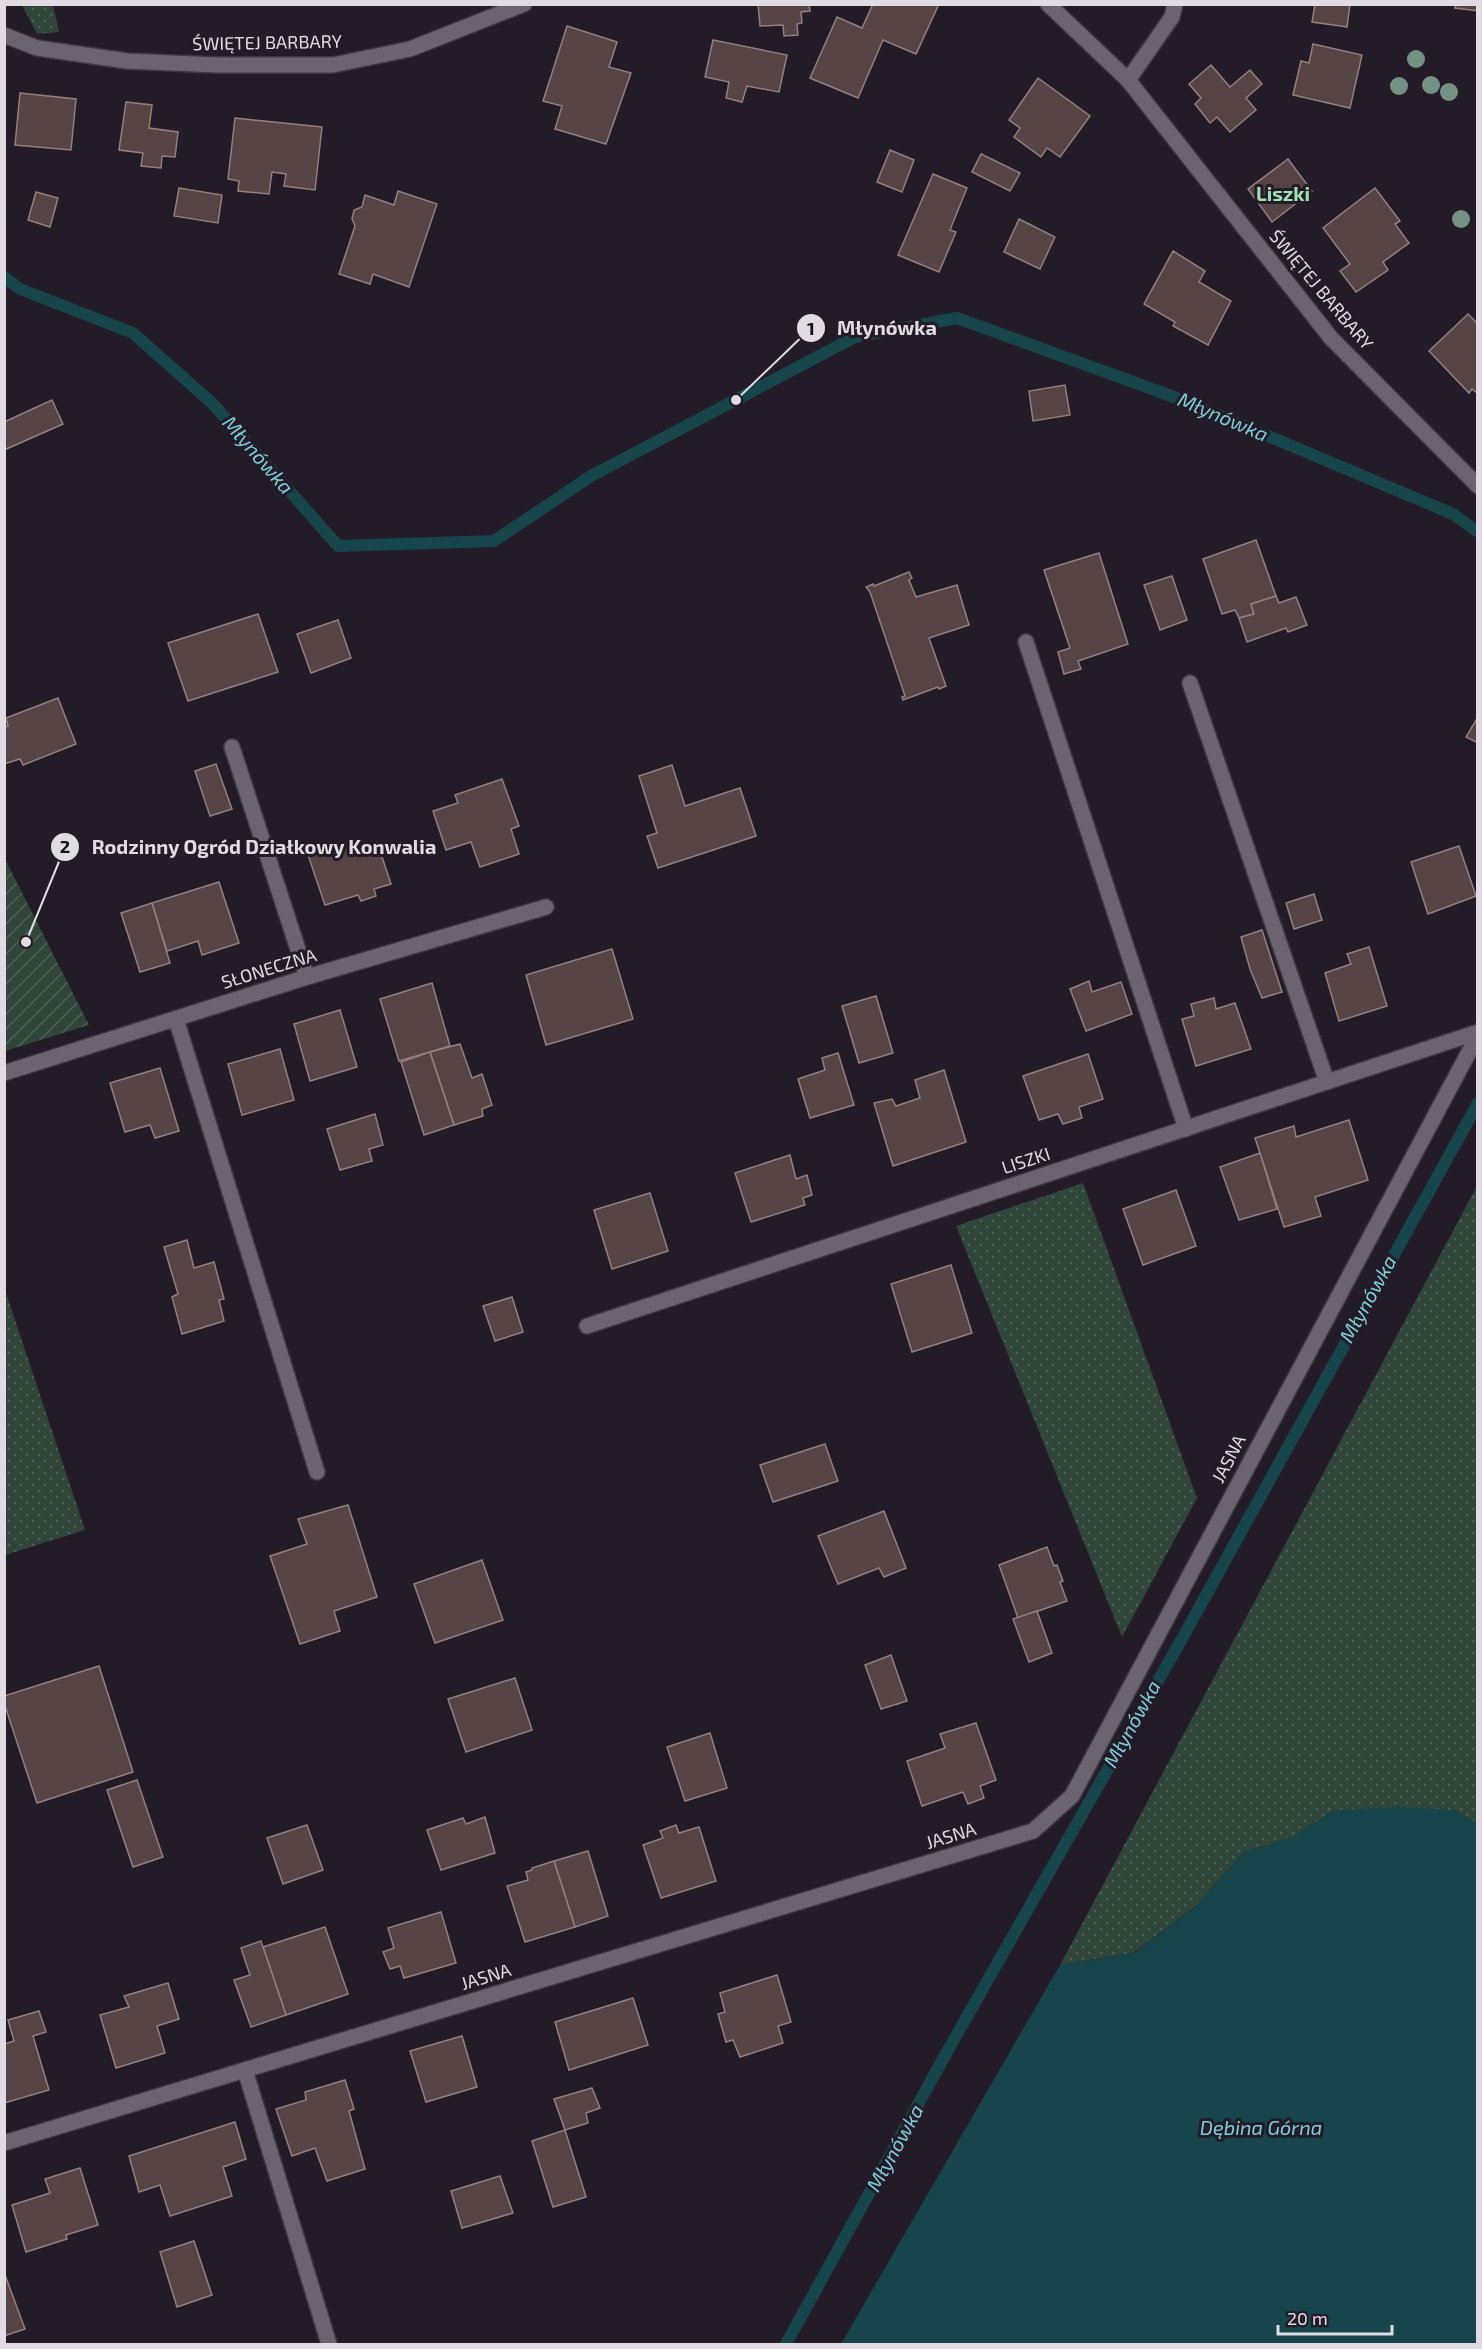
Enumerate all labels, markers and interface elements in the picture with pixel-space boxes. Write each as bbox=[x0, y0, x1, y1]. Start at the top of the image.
street label: ŚWIĘTEJ BARBARY bbox=[192, 30, 343, 54]
district label: Liszki bbox=[1256, 181, 1310, 205]
street label: ŚWIĘTEJ BARBARY bbox=[1265, 225, 1379, 354]
callout: Młynówka bbox=[796, 309, 949, 347]
text: Młynówka bbox=[837, 315, 937, 340]
text: 1 bbox=[807, 317, 815, 339]
water label: Młynówka bbox=[1174, 386, 1272, 447]
water label: Młynówka bbox=[218, 410, 299, 499]
callout: Rodzinny Ogród Działkowy Konwalia bbox=[50, 828, 449, 866]
text: Rodzinny Ogród Działkowy Konwalia bbox=[92, 834, 436, 859]
text: 2 bbox=[60, 835, 70, 857]
street label: SŁONECZNA bbox=[219, 943, 320, 993]
street label: LISZKI bbox=[999, 1142, 1053, 1178]
water label: Młynówka bbox=[1333, 1251, 1402, 1347]
street label: JASNA bbox=[1206, 1430, 1250, 1486]
water label: Młynówka bbox=[1097, 1676, 1166, 1772]
street label: JASNA bbox=[923, 1817, 979, 1853]
street label: JASNA bbox=[458, 1958, 514, 1994]
water label: Młynówka bbox=[860, 2100, 929, 2196]
water label: Dębina Górna bbox=[1200, 2115, 1322, 2139]
scale bar bbox=[1278, 2298, 1392, 2336]
text: 20 m bbox=[1287, 2307, 1328, 2329]

